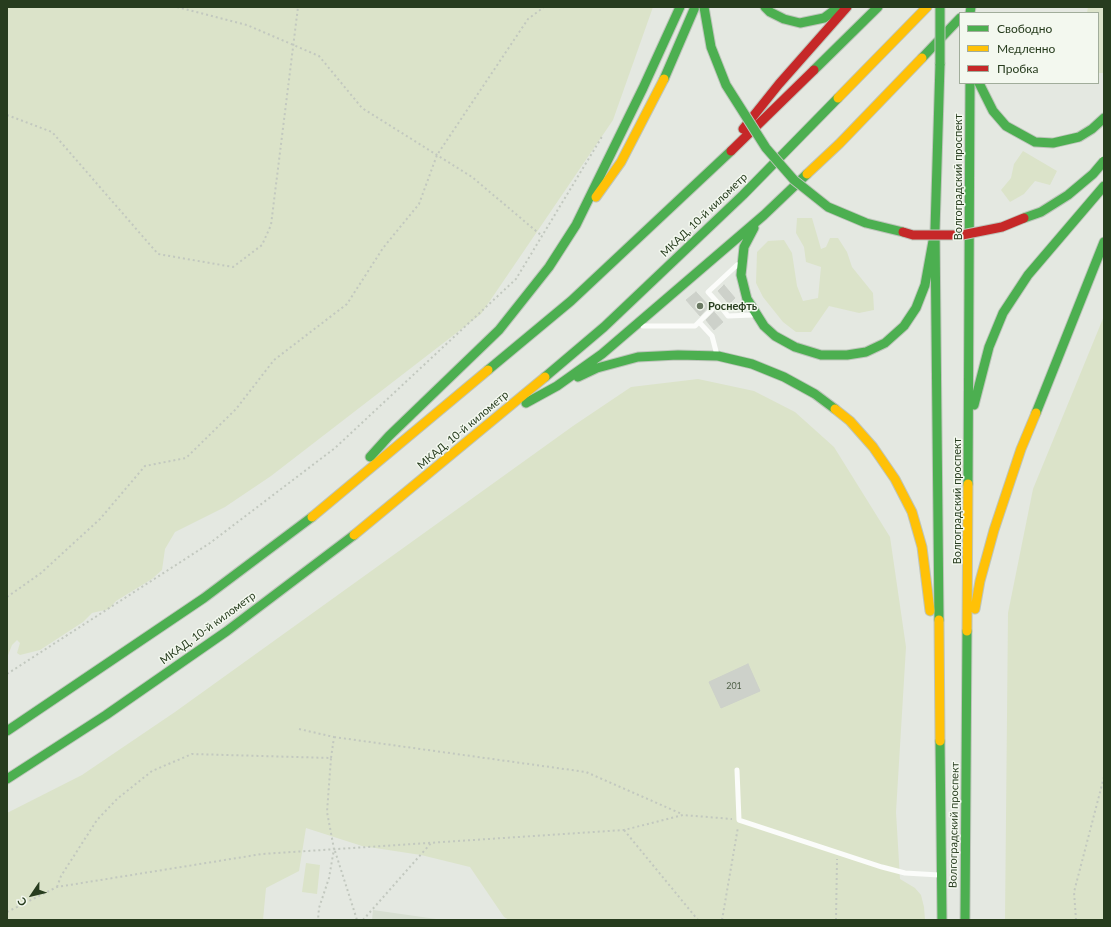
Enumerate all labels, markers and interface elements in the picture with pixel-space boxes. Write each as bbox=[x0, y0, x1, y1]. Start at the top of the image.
legend bbox=[959, 12, 1099, 84]
text: Свободно bbox=[997, 21, 1052, 36]
text: Медленно bbox=[997, 41, 1055, 56]
text: Пробка bbox=[997, 61, 1038, 76]
street label: Волгоградский проспект bbox=[951, 114, 965, 240]
street label: МКАД, 10-й километр bbox=[658, 170, 750, 260]
place label: Роснефть bbox=[708, 299, 757, 313]
marker: Роснефть bbox=[695, 301, 705, 311]
street label: МКАД, 10-й километр bbox=[415, 388, 511, 472]
street label: Волгоградский проспект bbox=[950, 438, 964, 564]
street label: МКАД, 10-й километр bbox=[158, 589, 258, 667]
house number: 201 bbox=[726, 681, 742, 691]
street label: Волгоградский проспект bbox=[946, 762, 962, 888]
north arrow bbox=[12, 875, 52, 915]
text: С bbox=[14, 895, 29, 909]

